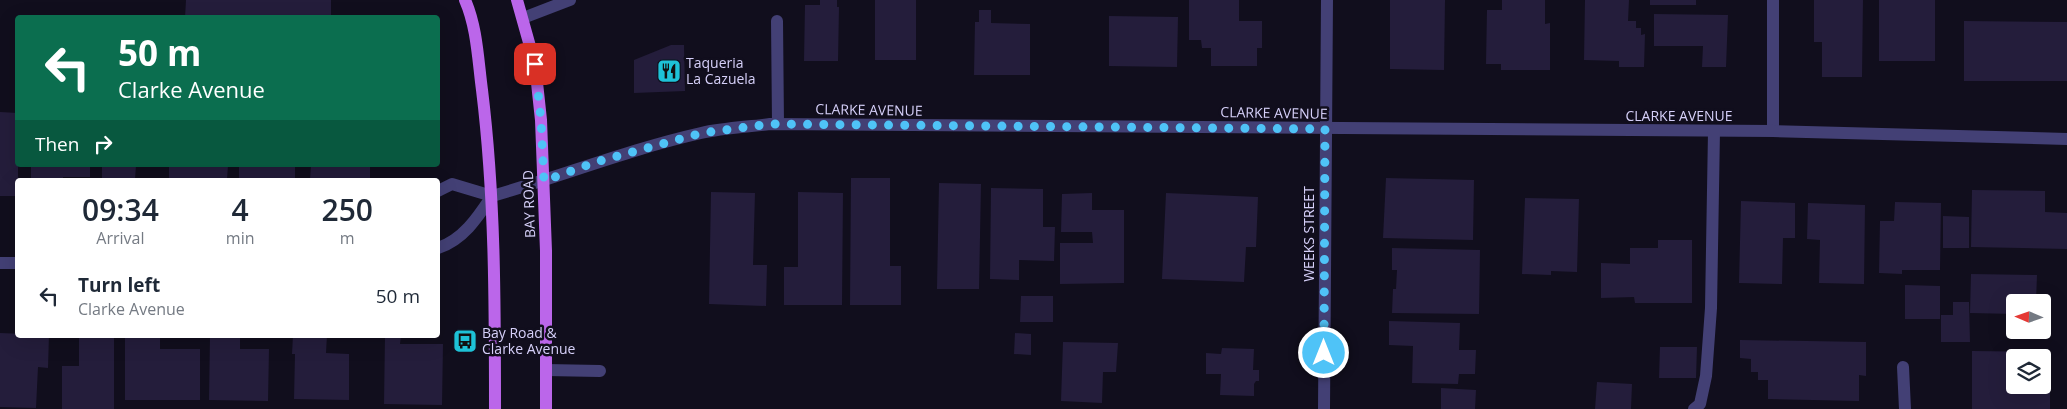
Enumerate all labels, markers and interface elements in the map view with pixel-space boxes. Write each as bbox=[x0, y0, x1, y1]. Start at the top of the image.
text: 50 m bbox=[118, 29, 201, 76]
icon: left bbox=[35, 35, 100, 100]
pin bbox=[514, 43, 556, 85]
icon: arrive bbox=[521, 50, 549, 78]
place label: Taqueria La Cazuela bbox=[686, 53, 756, 88]
restaurant icon: Taqueria La Cazuela bbox=[656, 58, 682, 84]
text: Clarke Avenue bbox=[118, 74, 265, 104]
street label: CLARKE AVENUE bbox=[815, 99, 923, 120]
street label: CLARKE AVENUE bbox=[1220, 102, 1328, 123]
street label: CLARKE AVENUE bbox=[1625, 106, 1733, 125]
icon: right bbox=[89, 130, 117, 158]
text: Then bbox=[35, 131, 79, 157]
street label: BAY ROAD bbox=[518, 170, 539, 238]
street label: WEEKS STREET bbox=[1299, 186, 1318, 282]
text: 09:34 bbox=[82, 189, 159, 230]
text: 4 bbox=[232, 189, 249, 230]
text: 250 bbox=[322, 189, 373, 230]
text: Arrival bbox=[96, 227, 145, 249]
text: min bbox=[226, 227, 255, 249]
text: m bbox=[340, 227, 355, 249]
text: Turn left bbox=[78, 272, 160, 298]
icon: left bbox=[35, 282, 63, 310]
text: 50 m bbox=[376, 283, 420, 309]
north arrow bbox=[2006, 294, 2051, 339]
map controls bbox=[2006, 294, 2051, 394]
text: Clarke Avenue bbox=[78, 298, 185, 320]
place label: Bay Road & Clarke Avenue bbox=[482, 323, 576, 358]
position arrow bbox=[1297, 326, 1349, 378]
bus stop icon: Bay Road & Clarke Avenue bbox=[452, 328, 478, 354]
button: layers bbox=[2006, 349, 2051, 394]

